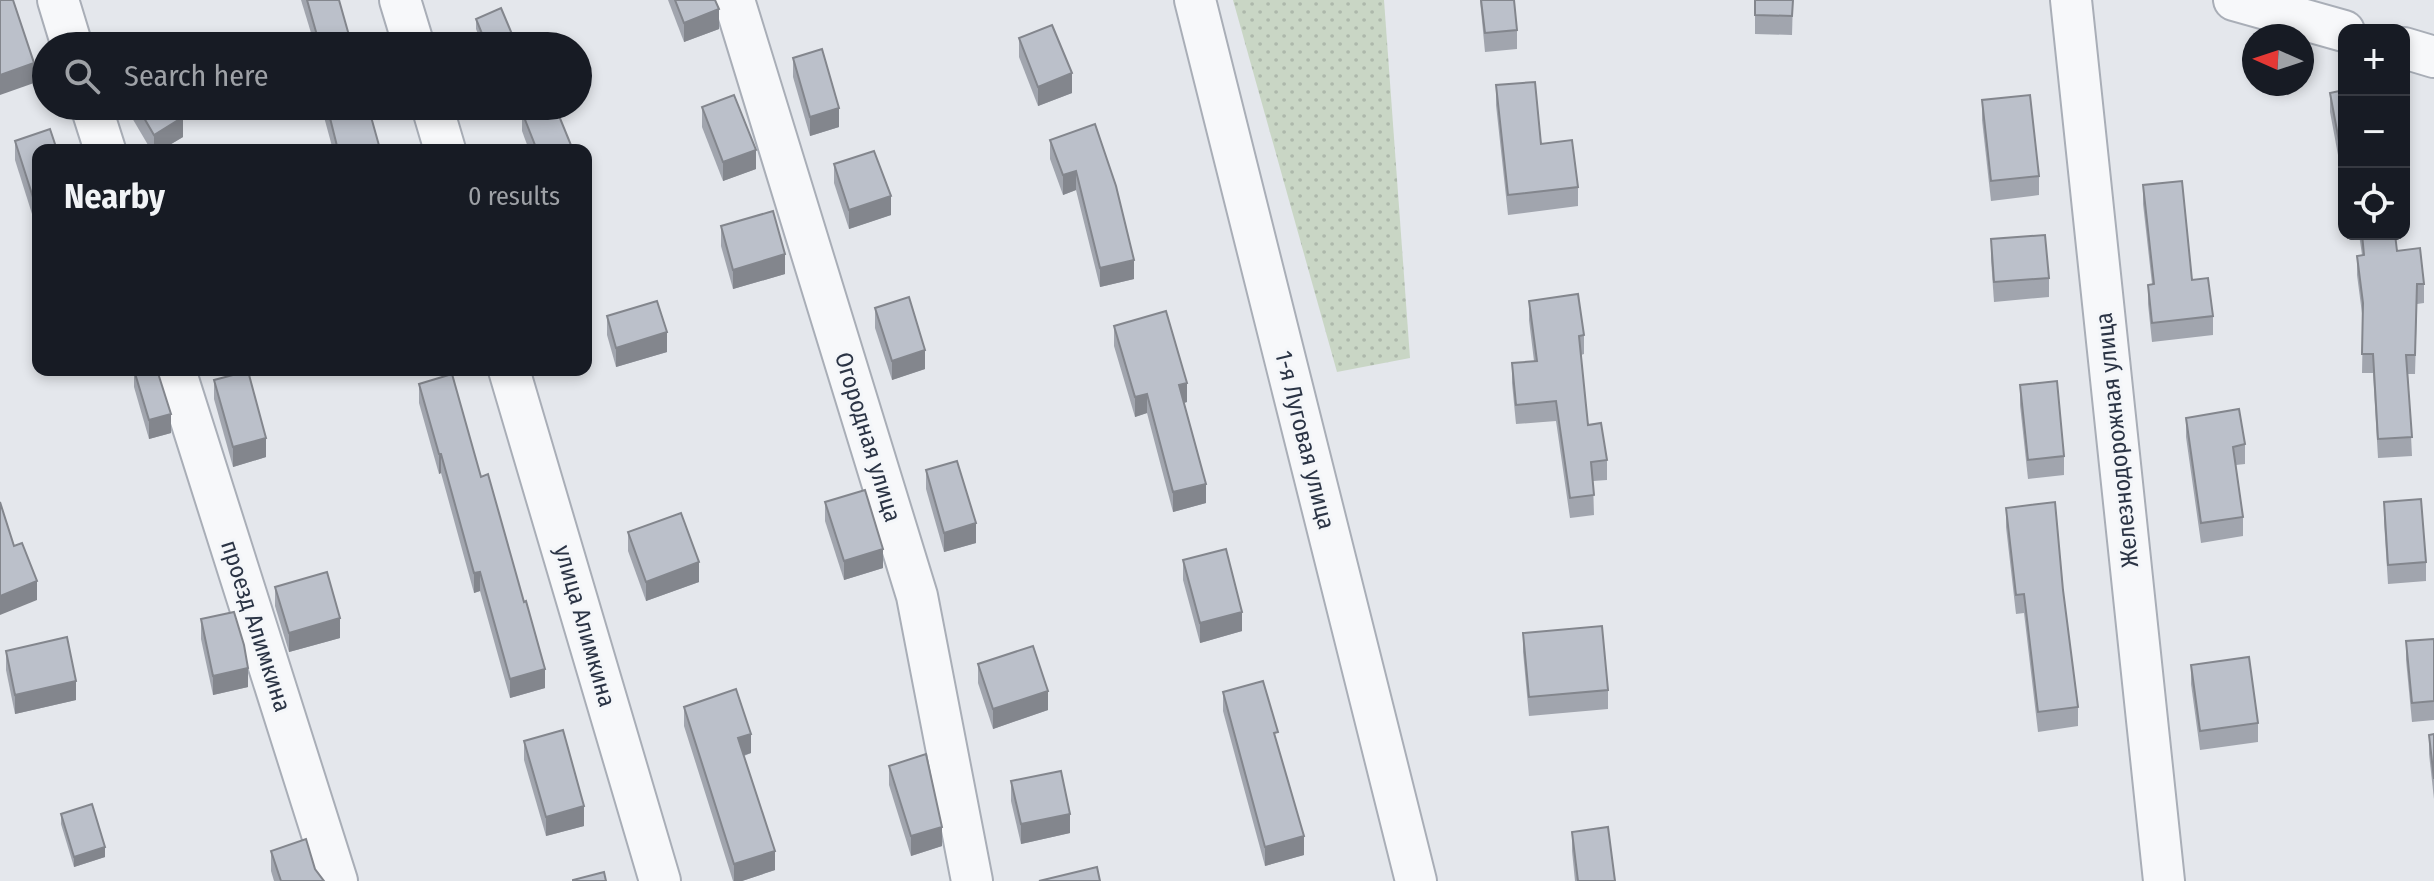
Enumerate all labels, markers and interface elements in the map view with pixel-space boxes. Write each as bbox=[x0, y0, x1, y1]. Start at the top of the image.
north arrow bbox=[2242, 24, 2314, 96]
map controls bbox=[2338, 24, 2410, 240]
button: + bbox=[2338, 24, 2410, 96]
search box bbox=[32, 32, 592, 120]
icon: search bbox=[60, 54, 104, 98]
text: Search here bbox=[124, 58, 269, 94]
button: − bbox=[2338, 96, 2410, 168]
button: locate bbox=[2338, 168, 2410, 240]
text: Nearby bbox=[64, 176, 165, 217]
text: 0 results bbox=[468, 181, 560, 212]
street label: Железнодорожная улица bbox=[2090, 311, 2144, 569]
street label: 1-я Луговая улица bbox=[1269, 348, 1341, 532]
street label: Огородная улица bbox=[829, 349, 907, 525]
street label: проезд Алимкина bbox=[215, 537, 297, 715]
street label: улица Алимкина bbox=[549, 542, 621, 710]

